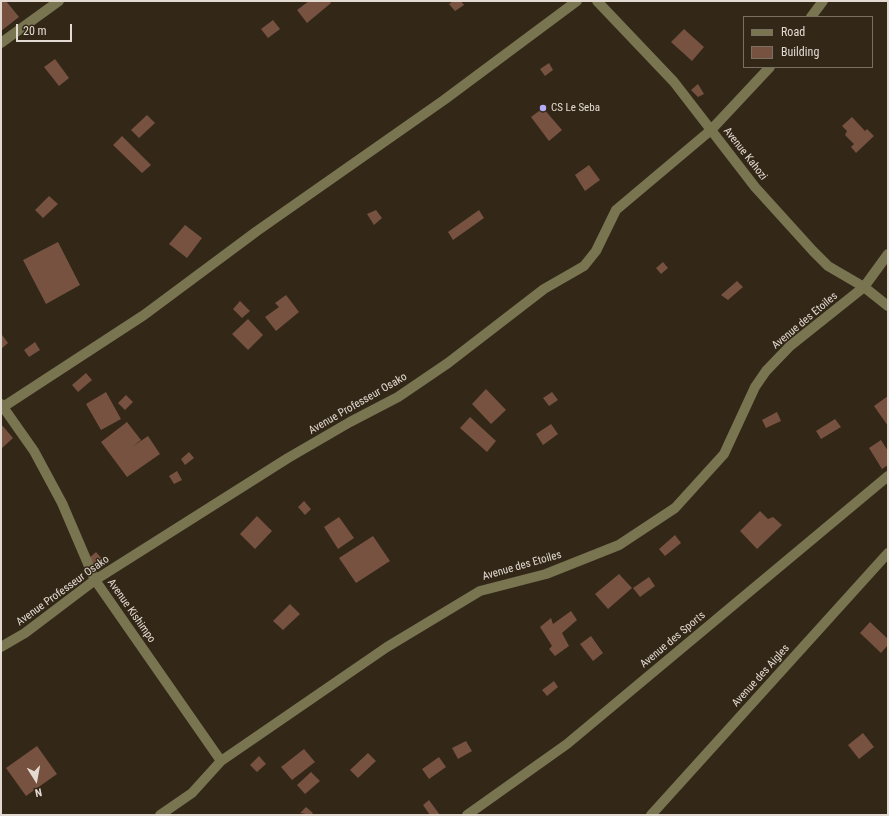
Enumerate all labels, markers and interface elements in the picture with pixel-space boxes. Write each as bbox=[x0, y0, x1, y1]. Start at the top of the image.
scale bar bbox=[18, 16, 74, 42]
legend bbox=[743, 16, 873, 68]
text: 20 m bbox=[23, 24, 47, 38]
text: Road bbox=[781, 25, 805, 39]
text: Building bbox=[781, 45, 819, 59]
place label: CS Le Seba bbox=[551, 101, 600, 115]
marker: CS Le Seba bbox=[538, 103, 548, 113]
street label: Avenue Kahozi bbox=[720, 125, 770, 183]
street label: Avenue des Etoiles bbox=[769, 290, 841, 352]
street label: Avenue Professeur Osako bbox=[306, 370, 410, 438]
street label: Avenue des Etoiles bbox=[481, 548, 563, 584]
street label: Avenue Professeur Osako bbox=[14, 553, 112, 629]
street label: Avenue Kishimpo bbox=[104, 577, 158, 645]
street label: Avenue des Sports bbox=[638, 609, 708, 671]
street label: Avenue des Aigles bbox=[730, 642, 792, 710]
north arrow bbox=[16, 760, 56, 800]
text: N bbox=[34, 785, 43, 799]

